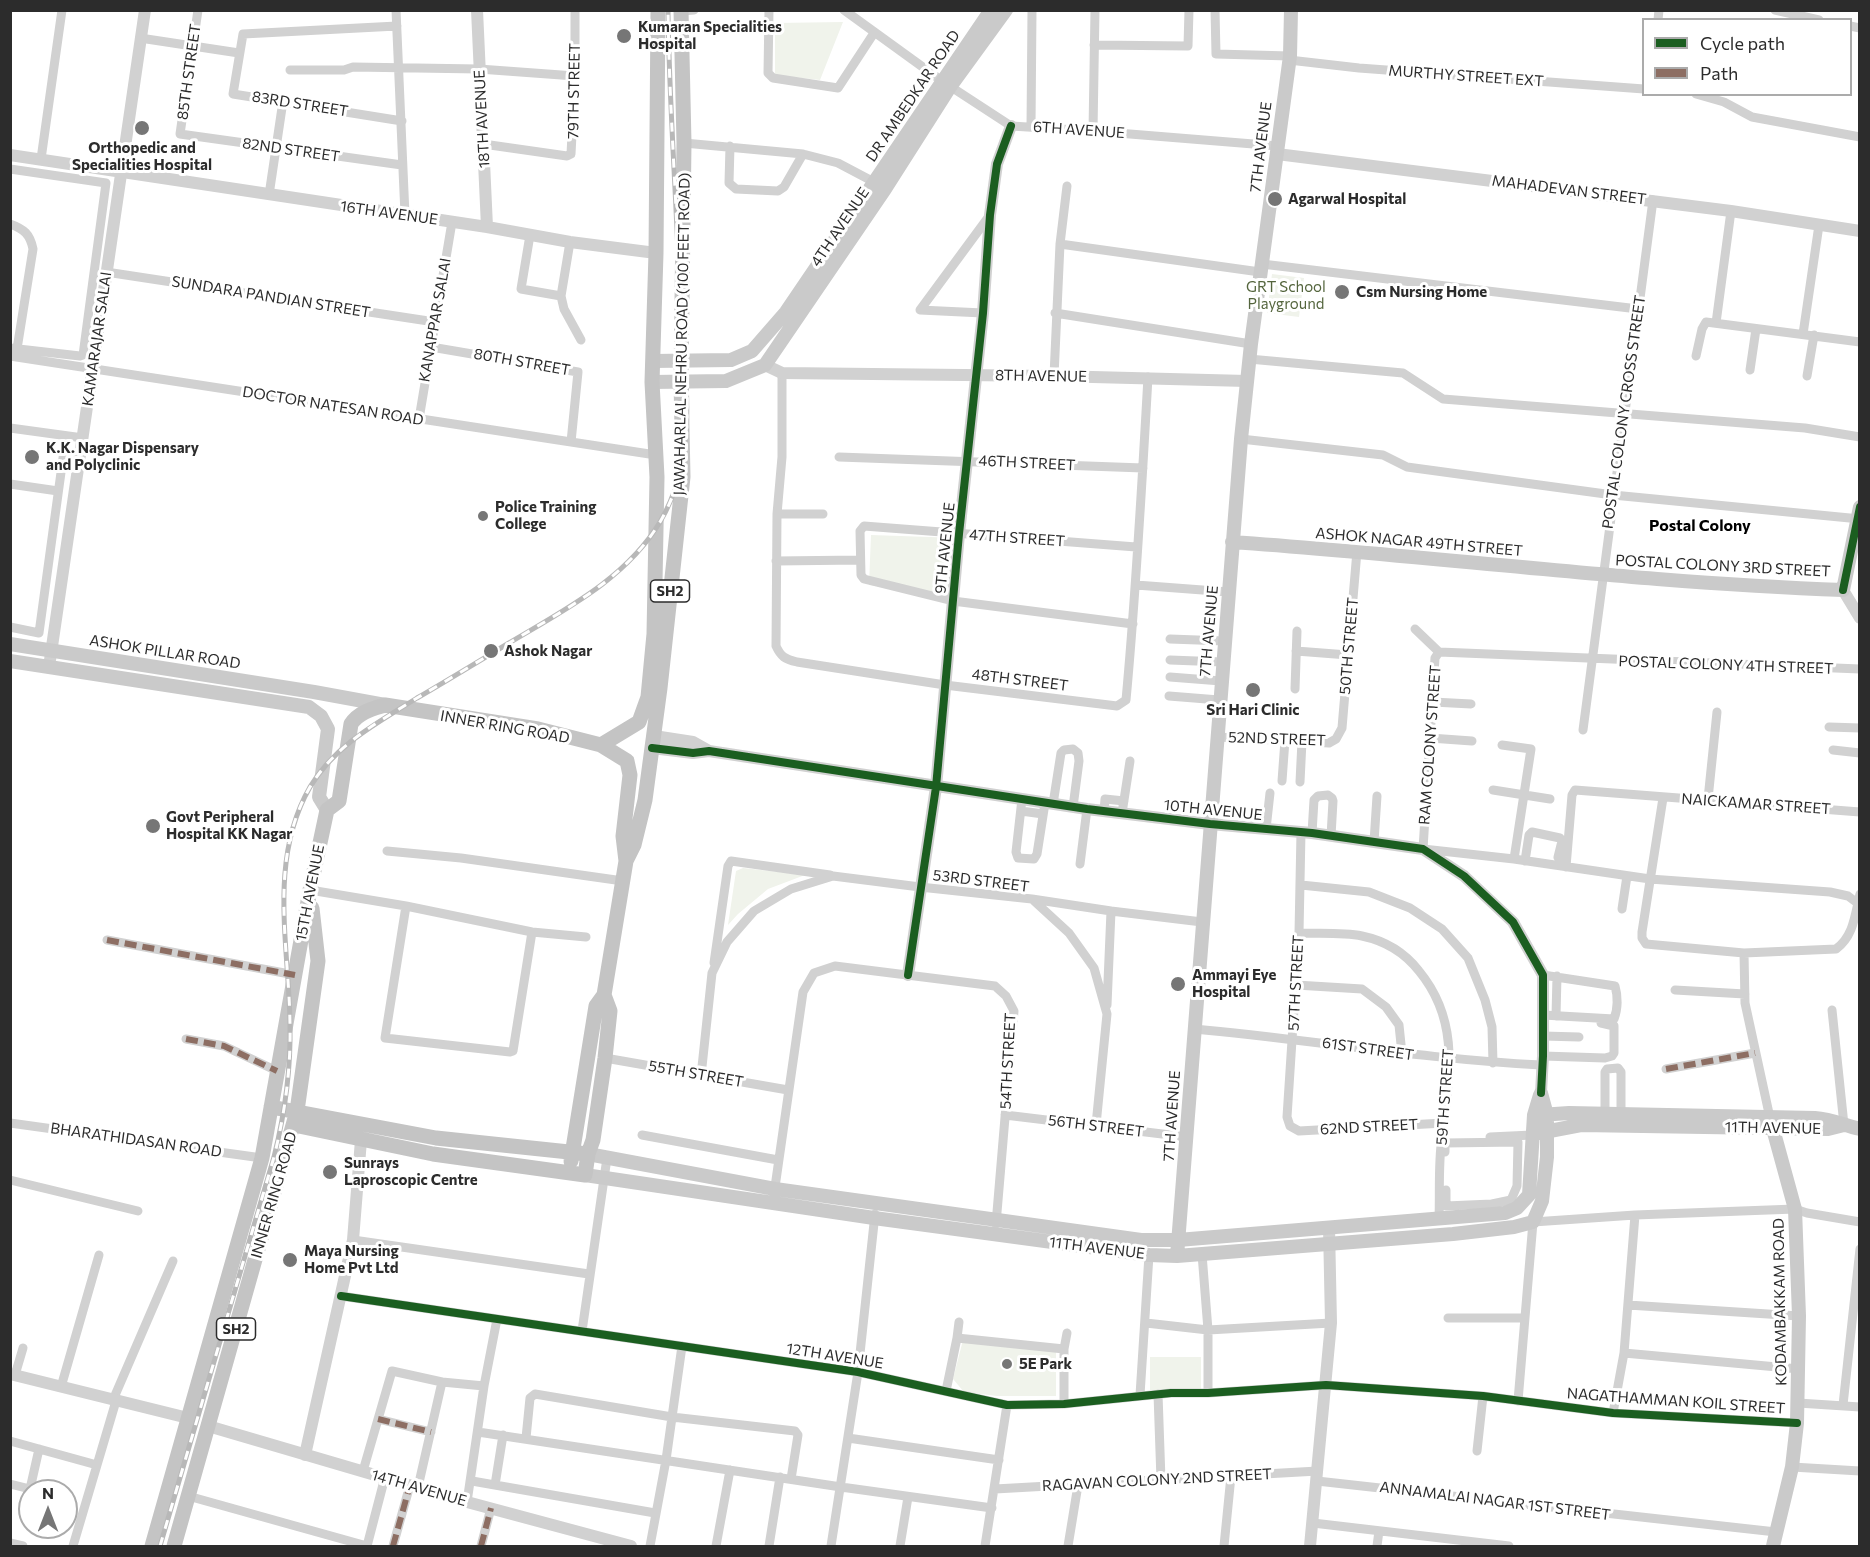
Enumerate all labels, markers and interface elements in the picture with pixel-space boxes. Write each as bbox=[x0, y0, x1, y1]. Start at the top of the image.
place label: Kumaran Specialities Hospital bbox=[638, 18, 782, 53]
legend bbox=[1642, 18, 1852, 96]
street label: 85TH STREET bbox=[173, 23, 205, 121]
marker: Kumaran Specialities Hospital bbox=[615, 27, 633, 45]
street label: DR AMBEDKAR ROAD bbox=[862, 27, 964, 165]
text: Cycle path bbox=[1700, 32, 1785, 54]
street label: 79TH STREET bbox=[564, 43, 584, 139]
street label: MURTHY STREET EXT bbox=[1388, 62, 1544, 90]
text: Path bbox=[1700, 62, 1738, 84]
street label: 18TH AVENUE bbox=[470, 69, 494, 169]
street label: 83RD STREET bbox=[251, 88, 349, 120]
street label: 7TH AVENUE bbox=[1247, 101, 1275, 193]
street label: 6TH AVENUE bbox=[1033, 118, 1125, 142]
marker: Orthopedic and Specialities Hospital bbox=[133, 119, 151, 137]
street label: 82ND STREET bbox=[241, 134, 341, 166]
place label: Orthopedic and Specialities Hospital bbox=[72, 139, 212, 174]
street label: MAHADEVAN STREET bbox=[1491, 172, 1647, 208]
street label: JAWAHARLAL NEHRU ROAD (100 FEET ROAD) bbox=[670, 173, 694, 495]
street label: 4TH AVENUE bbox=[807, 184, 873, 270]
marker: Agarwal Hospital bbox=[1266, 190, 1284, 208]
place label: Agarwal Hospital bbox=[1288, 190, 1406, 208]
street label: 16TH AVENUE bbox=[339, 197, 439, 229]
street label: KANAPPAR SALAI bbox=[415, 257, 455, 383]
street label: KAMARAJAR SALAI bbox=[79, 271, 115, 407]
street label: SUNDARA PANDIAN STREET bbox=[170, 272, 372, 322]
park label: GRT School Playground bbox=[1246, 278, 1326, 313]
marker: Csm Nursing Home bbox=[1333, 283, 1351, 301]
place label: Csm Nursing Home bbox=[1356, 283, 1487, 301]
street label: POSTAL COLONY CROSS STREET bbox=[1599, 294, 1649, 530]
street label: 80TH STREET bbox=[472, 345, 572, 379]
street label: 8TH AVENUE bbox=[995, 366, 1087, 386]
street label: DOCTOR NATESAN ROAD bbox=[241, 383, 425, 429]
place label: K.K. Nagar Dispensary and Polyclinic bbox=[46, 439, 199, 474]
marker: K.K. Nagar Dispensary and Polyclinic bbox=[23, 448, 41, 466]
street label: 46TH STREET bbox=[978, 451, 1076, 475]
place label: Police Training College bbox=[495, 498, 596, 533]
street label: 9TH AVENUE bbox=[931, 501, 959, 595]
marker: Police Training College bbox=[476, 509, 490, 523]
district label: Postal Colony bbox=[1649, 516, 1751, 536]
street label: ASHOK NAGAR 49TH STREET bbox=[1315, 524, 1523, 560]
street label: 47TH STREET bbox=[968, 526, 1066, 550]
street label: POSTAL COLONY 3RD STREET bbox=[1615, 551, 1831, 581]
road number: SH2 bbox=[650, 580, 690, 602]
street label: 7TH AVENUE bbox=[1196, 585, 1222, 677]
street label: 50TH STREET bbox=[1336, 597, 1362, 695]
street label: ASHOK PILLAR ROAD bbox=[88, 631, 242, 673]
marker: Ashok Nagar bbox=[482, 642, 500, 660]
place label: Ashok Nagar bbox=[504, 642, 592, 660]
street label: POSTAL COLONY 4TH STREET bbox=[1618, 652, 1834, 678]
street label: RAM COLONY STREET bbox=[1415, 664, 1445, 826]
street label: 48TH STREET bbox=[971, 665, 1069, 695]
marker: Sri Hari Clinic bbox=[1244, 681, 1262, 699]
place label: Sri Hari Clinic bbox=[1206, 701, 1300, 719]
street label: INNER RING ROAD bbox=[439, 707, 571, 747]
street label: 52ND STREET bbox=[1228, 728, 1326, 750]
street label: NAICKAMAR STREET bbox=[1681, 790, 1831, 818]
street label: 10TH AVENUE bbox=[1163, 796, 1263, 824]
place label: Govt Peripheral Hospital KK Nagar bbox=[166, 808, 293, 843]
marker: Govt Peripheral Hospital KK Nagar bbox=[144, 817, 162, 835]
street label: 15TH AVENUE bbox=[292, 843, 328, 943]
street label: 53RD STREET bbox=[932, 866, 1030, 896]
street label: 57TH STREET bbox=[1285, 935, 1307, 1031]
place label: Ammayi Eye Hospital bbox=[1192, 966, 1276, 1001]
marker: Ammayi Eye Hospital bbox=[1169, 975, 1187, 993]
street label: 54TH STREET bbox=[996, 1012, 1020, 1110]
street label: 61ST STREET bbox=[1321, 1034, 1415, 1064]
street label: 59TH STREET bbox=[1433, 1048, 1457, 1146]
street label: 55TH STREET bbox=[647, 1057, 745, 1091]
street label: 7TH AVENUE bbox=[1160, 1070, 1184, 1162]
street label: 56TH STREET bbox=[1047, 1111, 1145, 1141]
street label: 62ND STREET bbox=[1319, 1115, 1419, 1139]
street label: 11TH AVENUE bbox=[1725, 1118, 1821, 1138]
street label: BHARATHIDASAN ROAD bbox=[49, 1119, 223, 1161]
street label: INNER RING ROAD bbox=[247, 1130, 301, 1260]
place label: Sunrays Laproscopic Centre bbox=[344, 1154, 478, 1189]
marker: Sunrays Laproscopic Centre bbox=[321, 1163, 339, 1181]
street label: KODAMBAKKAM ROAD bbox=[1770, 1218, 1790, 1386]
street label: 11TH AVENUE bbox=[1048, 1233, 1146, 1263]
place label: Maya Nursing Home Pvt Ltd bbox=[304, 1242, 399, 1277]
marker: Maya Nursing Home Pvt Ltd bbox=[281, 1251, 299, 1269]
road number: SH2 bbox=[216, 1318, 256, 1340]
street label: 12TH AVENUE bbox=[785, 1339, 885, 1373]
place label: 5E Park bbox=[1019, 1355, 1072, 1373]
marker: 5E Park bbox=[1000, 1357, 1014, 1371]
street label: NAGATHAMMAN KOIL STREET bbox=[1566, 1384, 1786, 1418]
street label: RAGAVAN COLONY 2ND STREET bbox=[1042, 1465, 1272, 1495]
street label: 14TH AVENUE bbox=[369, 1466, 469, 1510]
street label: ANNAMALAI NAGAR 1ST STREET bbox=[1378, 1478, 1612, 1524]
north arrow bbox=[18, 1479, 78, 1539]
text: N bbox=[42, 1483, 54, 1502]

